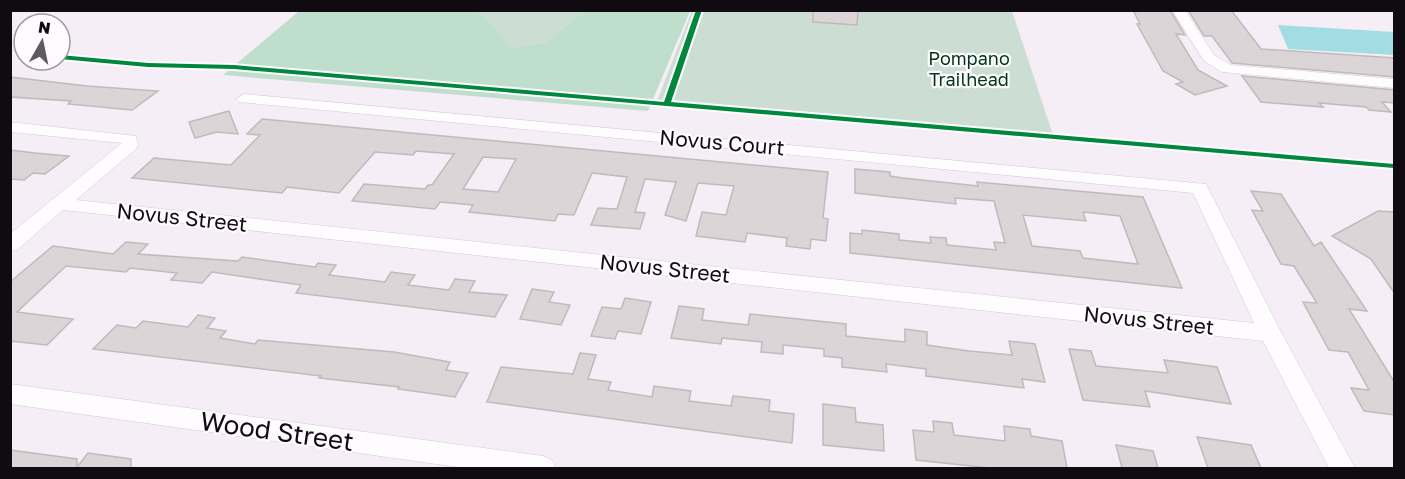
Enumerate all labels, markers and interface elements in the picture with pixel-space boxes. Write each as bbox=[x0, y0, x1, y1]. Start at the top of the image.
north arrow bbox=[12, 12, 72, 72]
text: N bbox=[37, 16, 52, 38]
park label: Pompano Trailhead bbox=[928, 47, 1010, 90]
street label: Novus Court bbox=[658, 124, 786, 160]
street label: Novus Street bbox=[115, 197, 249, 237]
street label: Novus Street bbox=[598, 248, 732, 288]
street label: Novus Street bbox=[1082, 300, 1216, 340]
street label: Wood Street bbox=[198, 405, 356, 457]

